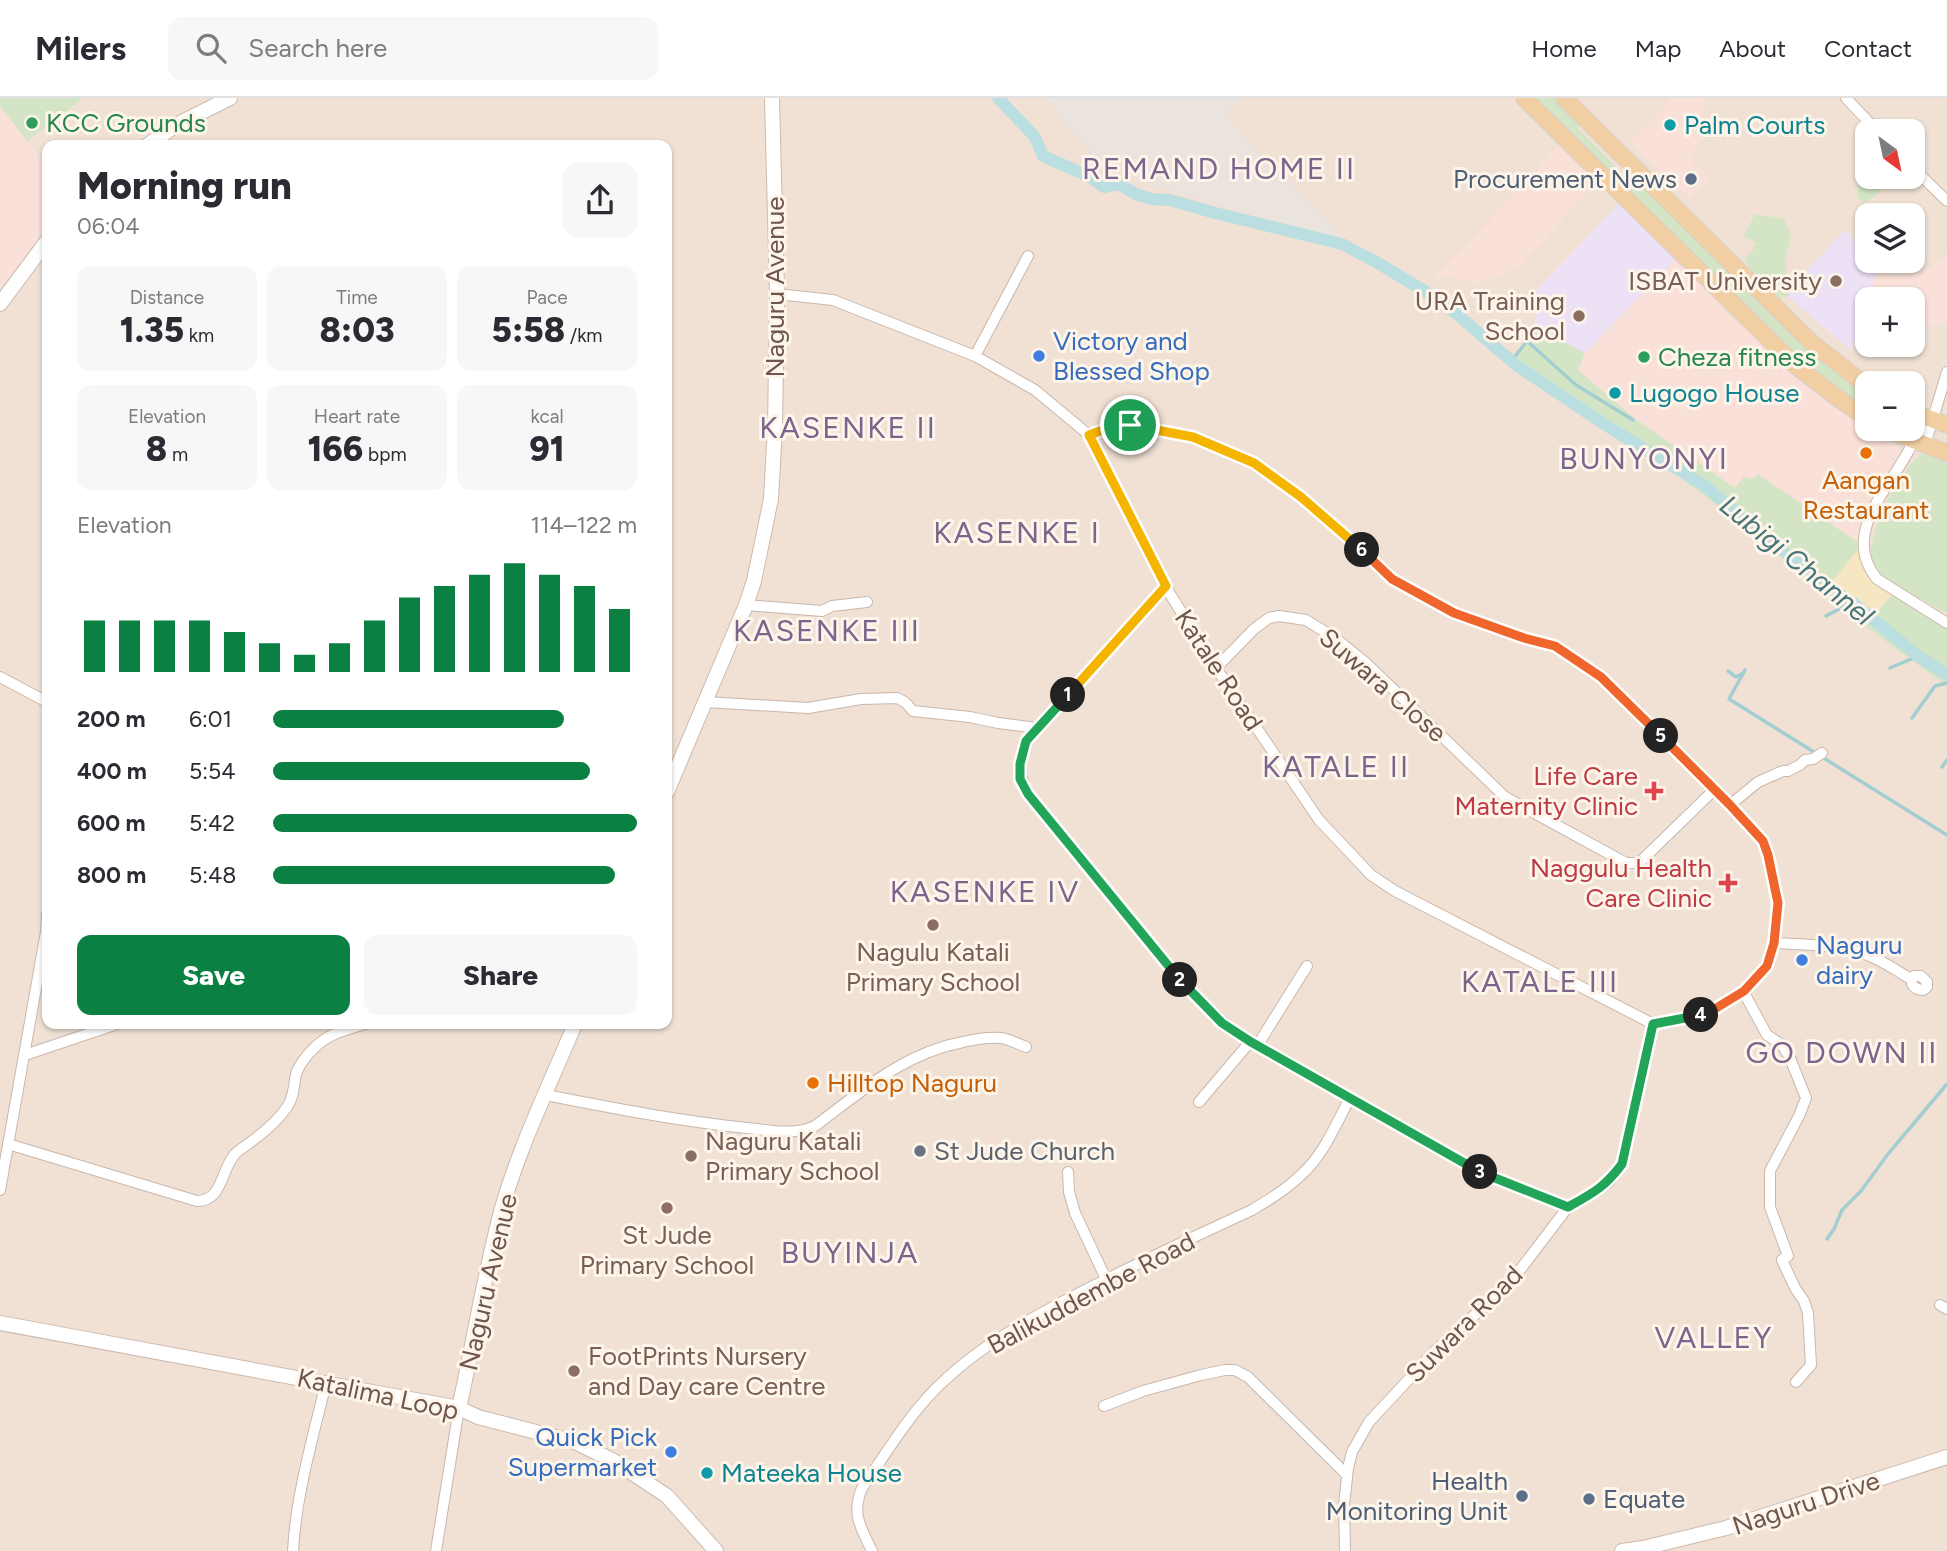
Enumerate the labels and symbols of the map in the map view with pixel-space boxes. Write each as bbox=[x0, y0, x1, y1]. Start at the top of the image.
place label: KCC Grounds bbox=[46, 107, 206, 139]
place label: Palm Courts bbox=[1684, 109, 1825, 141]
marker: KCC Grounds bbox=[24, 115, 40, 131]
marker: Palm Courts bbox=[1662, 117, 1678, 133]
north arrow bbox=[1855, 119, 1925, 189]
district label: REMAND HOME II bbox=[1082, 150, 1356, 187]
place label: Procurement News bbox=[1453, 163, 1677, 195]
marker: Procurement News bbox=[1683, 171, 1699, 187]
street label: Naguru Avenue bbox=[759, 197, 791, 377]
place label: ISBAT University bbox=[1628, 265, 1822, 297]
marker: ISBAT University bbox=[1828, 273, 1844, 289]
place label: URA Training School bbox=[1415, 285, 1565, 347]
marker: URA Training School bbox=[1571, 308, 1587, 324]
place label: Victory and Blessed Shop bbox=[1053, 325, 1210, 387]
place label: Cheza fitness bbox=[1658, 341, 1816, 373]
marker: Victory and Blessed Shop bbox=[1031, 348, 1047, 364]
marker: Cheza fitness bbox=[1636, 349, 1652, 365]
place label: Lugogo House bbox=[1629, 377, 1800, 409]
marker: Lugogo House bbox=[1607, 385, 1623, 401]
pin bbox=[1100, 395, 1160, 455]
district label: KASENKE II bbox=[759, 409, 937, 446]
district label: BUNYONYI bbox=[1559, 440, 1729, 477]
marker: Aangan Restaurant bbox=[1858, 445, 1874, 461]
place label: Aangan Restaurant bbox=[1803, 464, 1929, 526]
water label: Lubigi Channel bbox=[1713, 488, 1881, 633]
district label: KASENKE I bbox=[933, 514, 1101, 551]
pin: 6 bbox=[1344, 532, 1380, 568]
street label: Katale Road bbox=[1168, 603, 1270, 737]
district label: KASENKE III bbox=[733, 612, 921, 649]
street label: Suwara Close bbox=[1313, 621, 1453, 749]
pin: 1 bbox=[1050, 678, 1086, 712]
pin: 5 bbox=[1644, 718, 1678, 754]
district label: KATALE II bbox=[1262, 748, 1410, 785]
place label: Life Care Maternity Clinic bbox=[1454, 760, 1638, 822]
marker: Life Care Maternity Clinic bbox=[1644, 781, 1664, 801]
place label: Naggulu Health Care Clinic bbox=[1530, 852, 1712, 914]
district label: KASENKE IV bbox=[890, 873, 1080, 910]
marker: Naggulu Health Care Clinic bbox=[1718, 873, 1738, 893]
marker: Nagulu Katali Primary School bbox=[925, 917, 941, 933]
place label: Naguru dairy bbox=[1816, 929, 1902, 991]
place label: Nagulu Katali Primary School bbox=[846, 936, 1020, 998]
marker: Naguru dairy bbox=[1794, 952, 1810, 968]
pin: 2 bbox=[1162, 962, 1198, 998]
district label: KATALE III bbox=[1461, 963, 1619, 1000]
pin: 4 bbox=[1684, 998, 1718, 1032]
district label: GO DOWN II bbox=[1746, 1034, 1938, 1071]
place label: Hilltop Naguru bbox=[827, 1067, 997, 1099]
marker: Hilltop Naguru bbox=[805, 1075, 821, 1091]
place label: Naguru Katali Primary School bbox=[705, 1125, 879, 1187]
place label: St Jude Church bbox=[934, 1135, 1115, 1167]
marker: St Jude Church bbox=[912, 1143, 928, 1159]
marker: Naguru Katali Primary School bbox=[683, 1148, 699, 1164]
pin: 3 bbox=[1462, 1154, 1498, 1190]
street label: Naguru Avenue bbox=[452, 1190, 524, 1374]
marker: St Jude Primary School bbox=[659, 1200, 675, 1216]
place label: St Jude Primary School bbox=[580, 1219, 754, 1281]
street label: Balikuddembe Road bbox=[982, 1225, 1200, 1361]
district label: BUYINJA bbox=[781, 1234, 919, 1271]
street label: Suwara Road bbox=[1399, 1259, 1529, 1389]
district label: VALLEY bbox=[1655, 1319, 1773, 1356]
place label: FootPrints Nursery and Day care Centre bbox=[588, 1340, 825, 1402]
street label: Katalima Loop bbox=[294, 1361, 462, 1427]
marker: FootPrints Nursery and Day care Centre bbox=[566, 1363, 582, 1379]
place label: Quick Pick Supermarket bbox=[508, 1421, 657, 1483]
marker: Quick Pick Supermarket bbox=[663, 1444, 679, 1460]
place label: Mateeka House bbox=[721, 1457, 902, 1489]
street label: Naguru Drive bbox=[1728, 1464, 1884, 1542]
marker: Mateeka House bbox=[699, 1465, 715, 1481]
place label: Health Monitoring Unit bbox=[1326, 1465, 1508, 1527]
place label: Equate bbox=[1603, 1483, 1685, 1515]
marker: Health Monitoring Unit bbox=[1514, 1488, 1530, 1504]
marker: Equate bbox=[1581, 1491, 1597, 1507]

